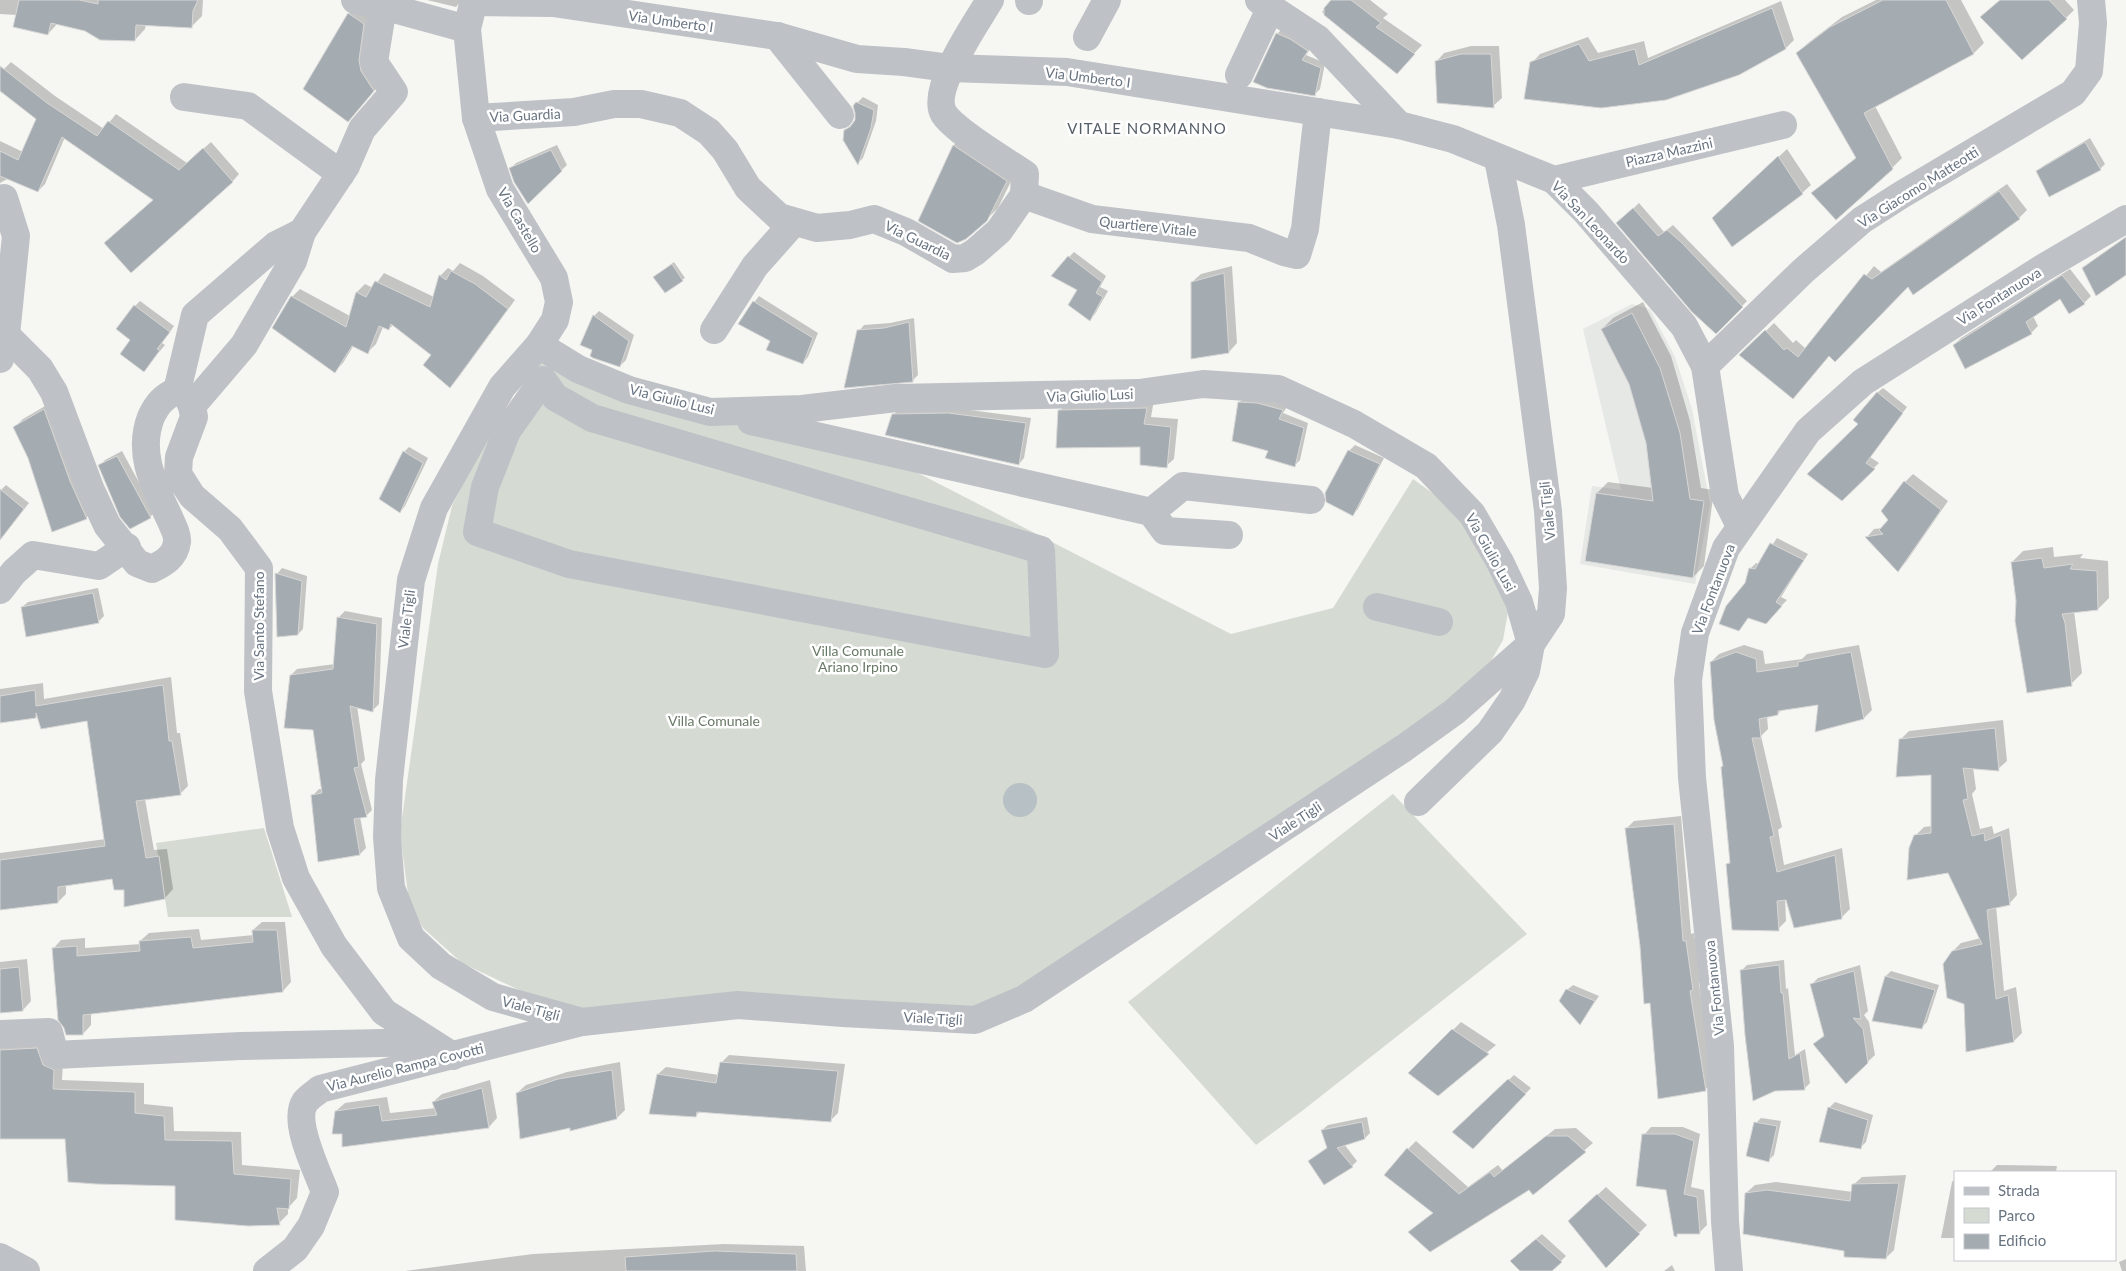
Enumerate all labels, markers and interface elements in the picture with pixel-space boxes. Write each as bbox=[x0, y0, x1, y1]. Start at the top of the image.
street label: Via Umberto I bbox=[627, 7, 715, 35]
street label: Via Umberto I bbox=[1044, 63, 1132, 91]
street label: Via Guardia bbox=[489, 105, 561, 125]
district label: VITALE NORMANNO bbox=[1067, 119, 1227, 137]
street label: Piazza Mazzini bbox=[1624, 134, 1714, 170]
street label: Via Giacomo Matteotti bbox=[1855, 143, 1981, 231]
street label: Via San Leonardo bbox=[1548, 177, 1634, 267]
street label: Via Castello bbox=[494, 184, 546, 256]
street label: Quartiere Vitale bbox=[1098, 212, 1198, 240]
street label: Via Guardia bbox=[882, 217, 954, 263]
street label: Via Fontanuova bbox=[1954, 263, 2044, 329]
street label: Via Giulio Lusi bbox=[628, 380, 716, 418]
street label: Via Giulio Lusi bbox=[1046, 385, 1134, 405]
street label: Viale Tigli bbox=[1535, 481, 1559, 541]
street label: Via Giulio Lusi bbox=[1462, 510, 1520, 594]
street label: Via Fontanuova bbox=[1688, 541, 1738, 637]
street label: Via Santo Stefano bbox=[250, 571, 267, 681]
street label: Viale Tigli bbox=[394, 589, 418, 649]
park label: Villa Comunale Ariano Irpino bbox=[812, 642, 904, 675]
park label: Villa Comunale bbox=[668, 712, 760, 729]
street label: Viale Tigli bbox=[1266, 798, 1324, 844]
street label: Via Fontanuova bbox=[1701, 939, 1727, 1036]
street label: Viale Tigli bbox=[500, 992, 562, 1024]
street label: Viale Tigli bbox=[903, 1008, 963, 1028]
street label: Via Aurelio Rampa Covotti bbox=[325, 1039, 485, 1095]
legend bbox=[1954, 1171, 2116, 1261]
text: Strada bbox=[1998, 1181, 2040, 1199]
text: Parco bbox=[1998, 1206, 2035, 1224]
text: Edificio bbox=[1998, 1231, 2046, 1249]

